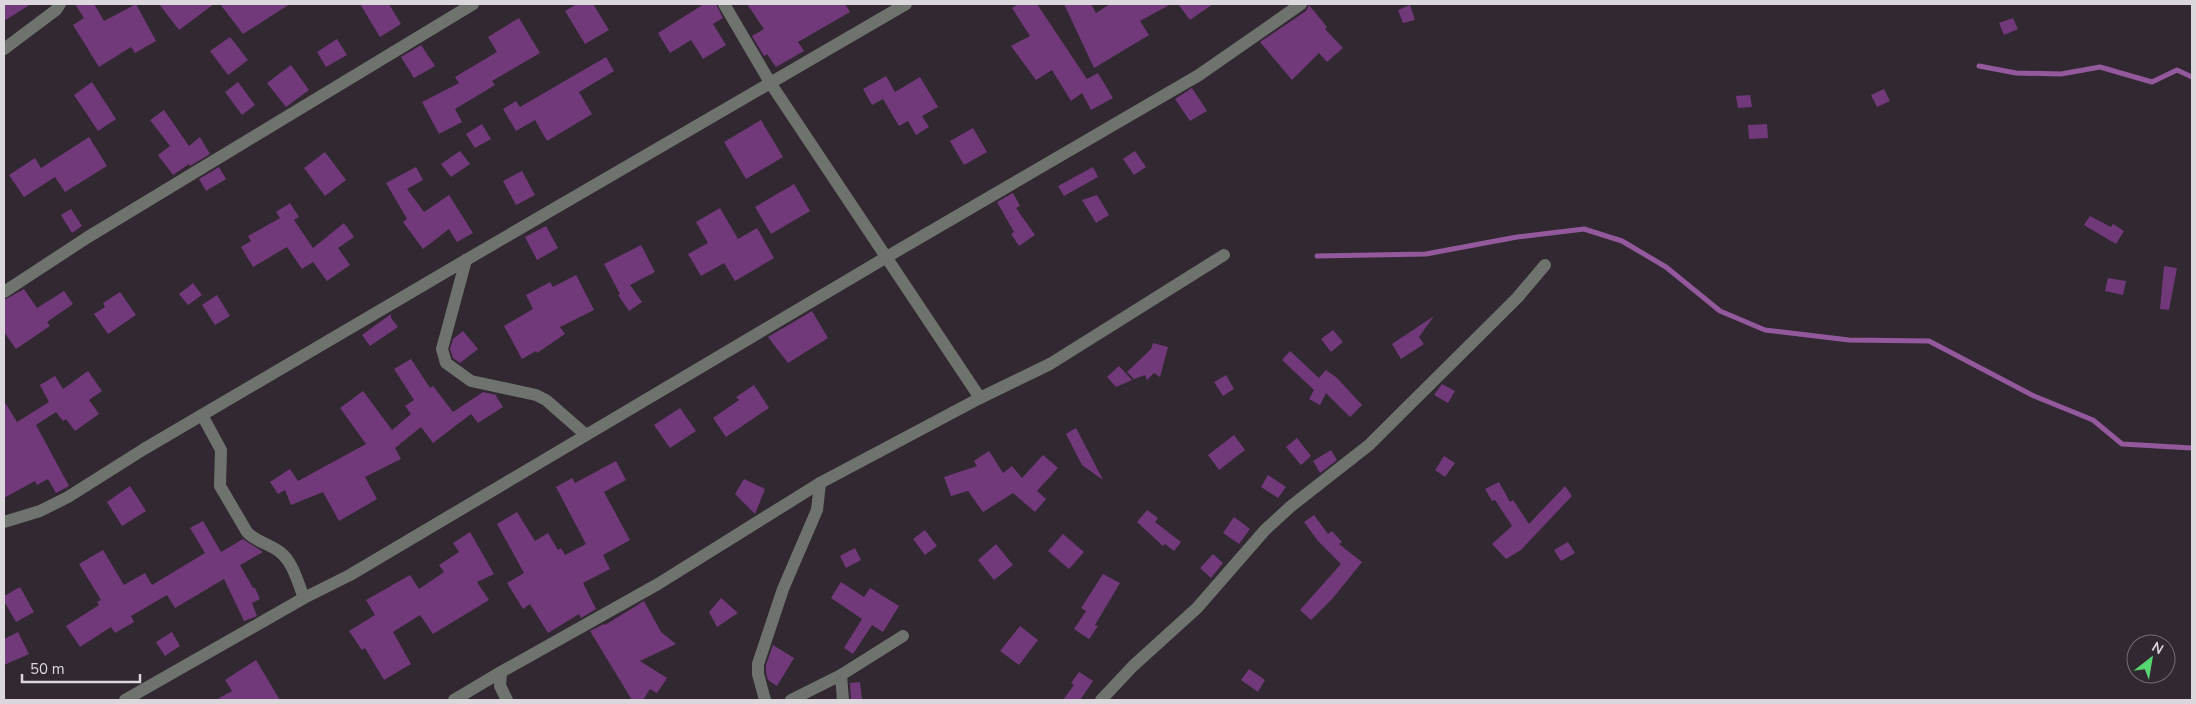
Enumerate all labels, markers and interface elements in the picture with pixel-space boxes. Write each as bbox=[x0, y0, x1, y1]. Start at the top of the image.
north arrow bbox=[2126, 634, 2176, 684]
text: N bbox=[2148, 637, 2167, 659]
scale bar bbox=[22, 652, 140, 684]
text: 50 m bbox=[30, 659, 65, 679]

